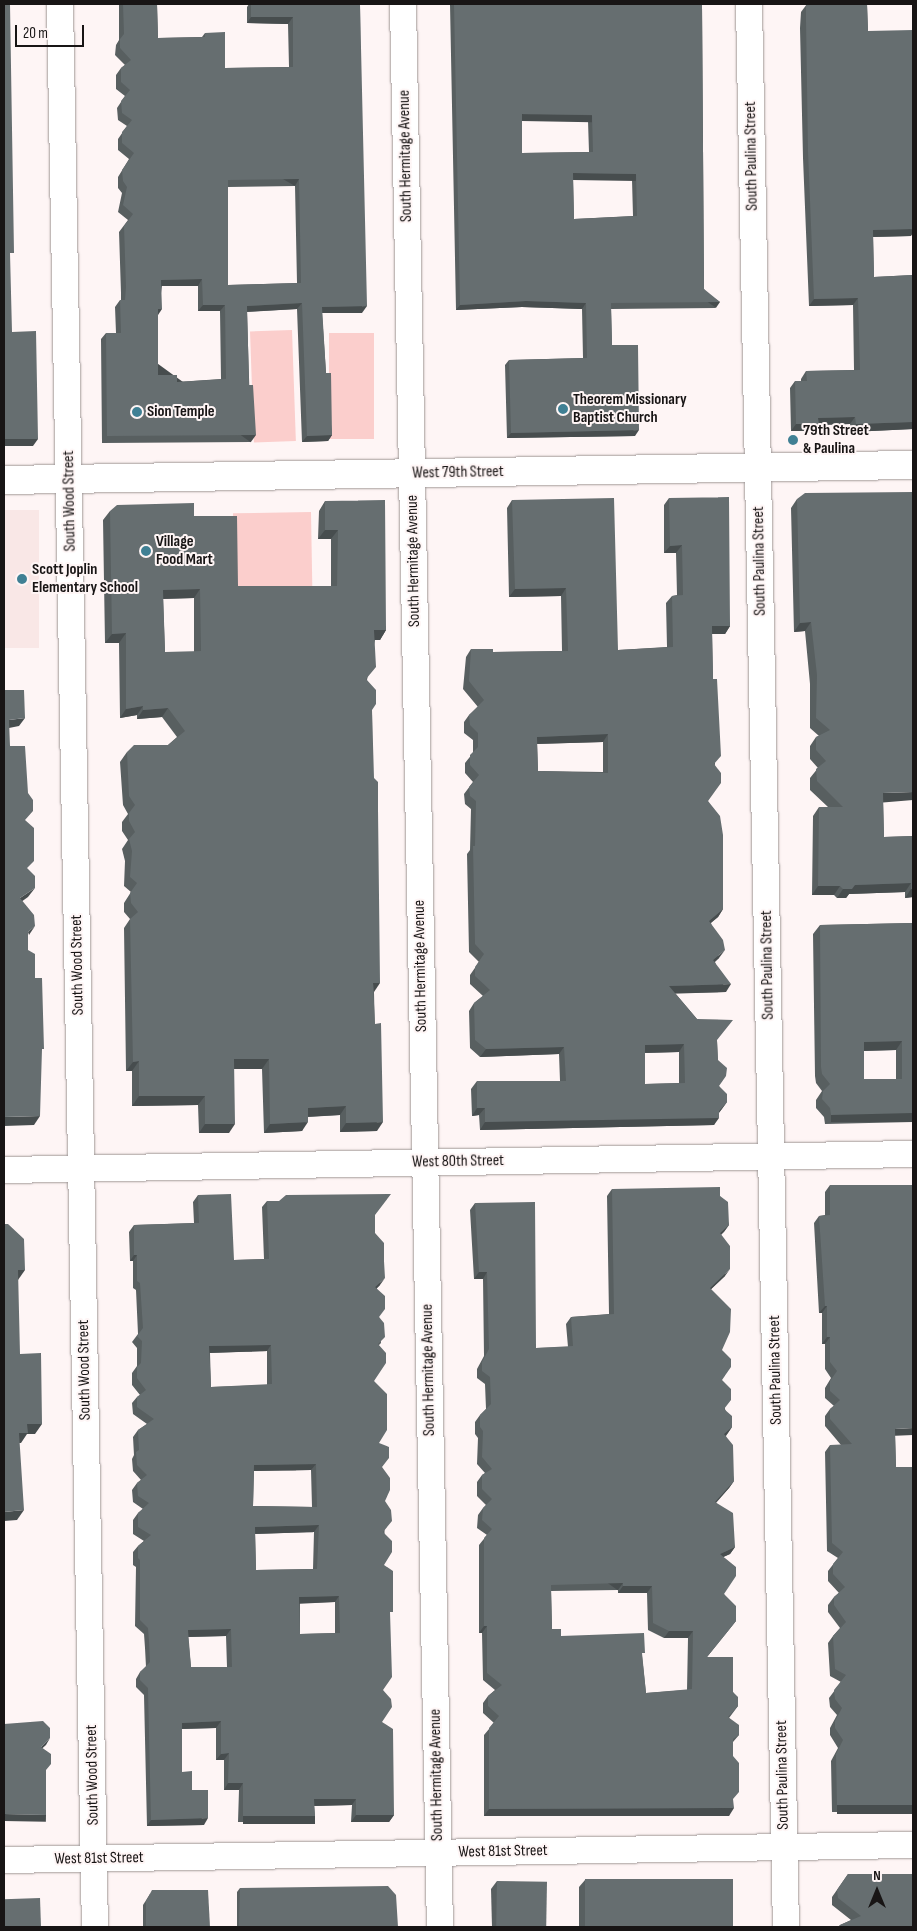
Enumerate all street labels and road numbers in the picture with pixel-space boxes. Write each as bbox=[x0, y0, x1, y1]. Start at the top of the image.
street label: South Hermitage Avenue bbox=[395, 90, 417, 222]
street label: South Paulina Street bbox=[741, 101, 763, 211]
street label: South Wood Street bbox=[60, 450, 80, 552]
street label: West 79th Street bbox=[412, 463, 504, 483]
street label: South Hermitage Avenue bbox=[403, 495, 425, 627]
street label: South Paulina Street bbox=[749, 506, 771, 616]
street label: South Hermitage Avenue bbox=[410, 900, 432, 1032]
street label: South Paulina Street bbox=[757, 910, 779, 1020]
street label: South Wood Street bbox=[68, 914, 88, 1016]
street label: West 80th Street bbox=[412, 1152, 504, 1172]
street label: South Hermitage Avenue bbox=[418, 1304, 440, 1436]
street label: South Paulina Street bbox=[765, 1315, 787, 1425]
street label: South Wood Street bbox=[75, 1319, 95, 1421]
street label: South Hermitage Avenue bbox=[426, 1709, 448, 1841]
street label: South Paulina Street bbox=[772, 1720, 794, 1830]
street label: South Wood Street bbox=[83, 1724, 103, 1826]
street label: West 81st Street bbox=[458, 1842, 548, 1862]
street label: West 81st Street bbox=[54, 1849, 144, 1869]

